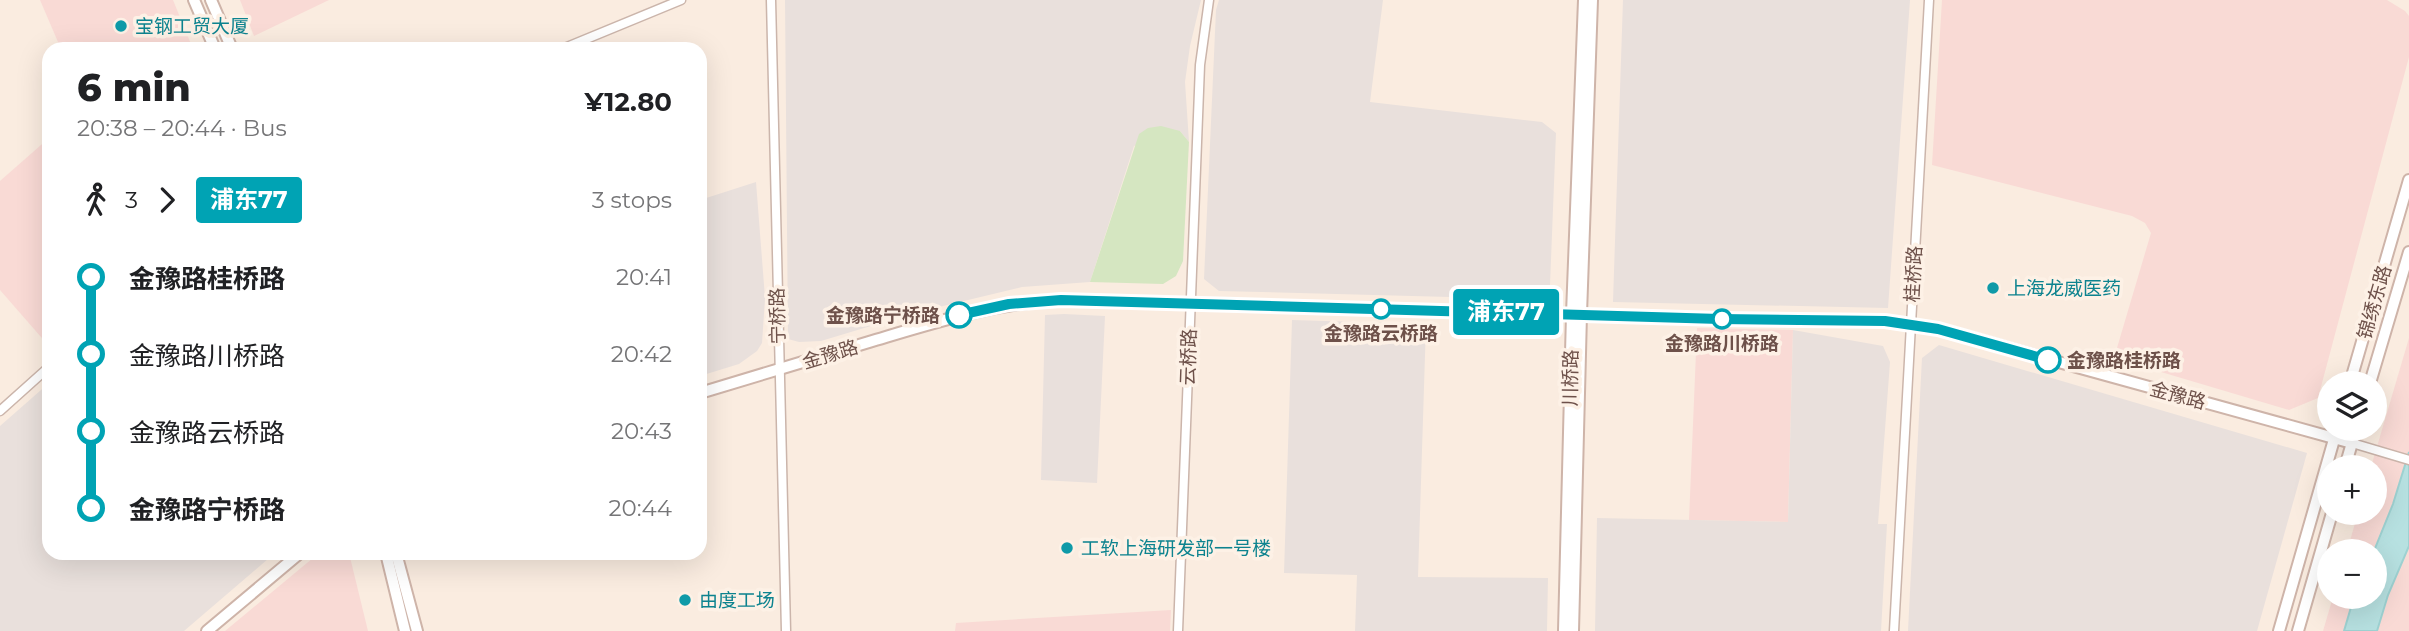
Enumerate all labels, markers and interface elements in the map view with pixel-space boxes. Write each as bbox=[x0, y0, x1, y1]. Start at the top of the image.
place label: 宝钢工贸大厦 bbox=[135, 15, 249, 38]
marker: 宝钢工贸大厦 bbox=[113, 18, 129, 34]
text: 6 min bbox=[77, 64, 191, 111]
text: ¥12.80 bbox=[584, 86, 672, 118]
text: 20:38 – 20:44 · Bus bbox=[77, 114, 287, 142]
icon: walk bbox=[77, 181, 115, 219]
icon: forward bbox=[148, 181, 186, 219]
text: 浦东77 bbox=[210, 185, 288, 214]
text: 3 bbox=[125, 186, 138, 214]
text: 3 stops bbox=[592, 186, 672, 214]
street label: 桂桥路 bbox=[1901, 245, 1926, 303]
street label: 锦绣东路 bbox=[2353, 262, 2396, 342]
text: 金豫路桂桥路 bbox=[129, 263, 285, 295]
text: 20:41 bbox=[616, 263, 672, 291]
place label: 上海龙威医药 bbox=[2007, 277, 2121, 300]
marker: 上海龙威医药 bbox=[1985, 280, 2001, 296]
street label: 宁桥路 bbox=[766, 287, 789, 345]
line badge: 浦东77 bbox=[1457, 289, 1555, 335]
text: 浦东77 bbox=[1467, 297, 1545, 326]
marker: 金豫路云桥路 bbox=[1371, 299, 1391, 319]
marker: 金豫路宁桥路 bbox=[946, 302, 972, 328]
place label: 金豫路宁桥路 bbox=[826, 304, 940, 327]
marker: 金豫路川桥路 bbox=[1712, 309, 1732, 329]
place label: 金豫路云桥路 bbox=[1324, 322, 1438, 345]
street label: 云桥路 bbox=[1176, 328, 1201, 386]
place label: 金豫路川桥路 bbox=[1665, 332, 1779, 355]
street label: 金豫路 bbox=[800, 335, 861, 374]
text: 金豫路川桥路 bbox=[129, 340, 285, 372]
text: 20:42 bbox=[611, 340, 672, 368]
marker: 金豫路桂桥路 bbox=[2035, 347, 2061, 373]
street label: 川桥路 bbox=[1559, 349, 1582, 407]
place label: 金豫路桂桥路 bbox=[2067, 349, 2181, 372]
map controls bbox=[2317, 371, 2387, 609]
button: layers bbox=[2317, 371, 2387, 441]
street label: 金豫路 bbox=[2147, 377, 2208, 414]
text: 金豫路云桥路 bbox=[129, 417, 285, 449]
text: 20:43 bbox=[611, 417, 672, 445]
button: + bbox=[2317, 455, 2387, 525]
text: 金豫路宁桥路 bbox=[129, 494, 285, 526]
text: 20:44 bbox=[608, 494, 672, 522]
place label: 工软上海研发部一号楼 bbox=[1081, 537, 1271, 560]
button: − bbox=[2317, 539, 2387, 609]
marker: 工软上海研发部一号楼 bbox=[1059, 540, 1075, 556]
place label: 由度工场 bbox=[699, 589, 775, 612]
marker: 由度工场 bbox=[677, 592, 693, 608]

